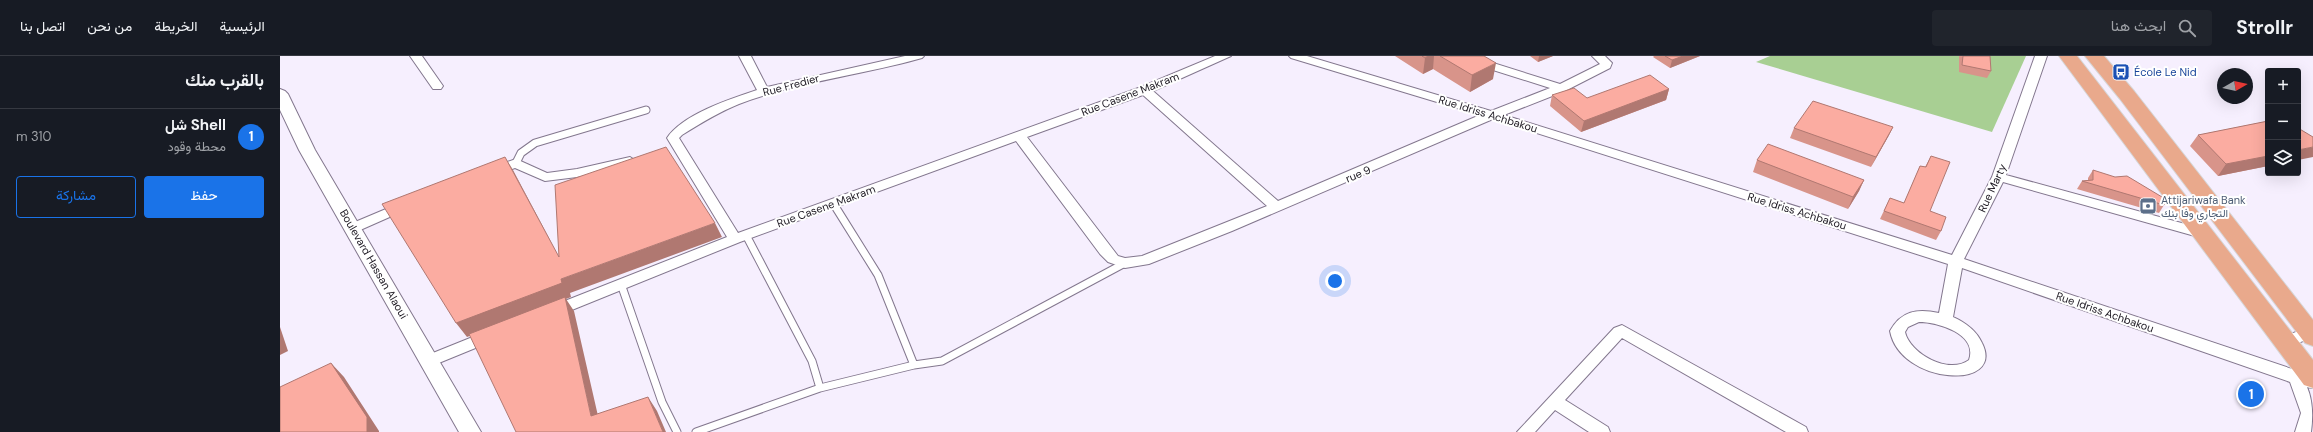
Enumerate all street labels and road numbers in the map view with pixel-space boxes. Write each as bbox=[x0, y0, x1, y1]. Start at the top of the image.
street label: Rue Casene Makram bbox=[1079, 69, 1181, 119]
street label: Rue Fredier bbox=[761, 71, 821, 99]
street label: Rue Idriss Achbakou bbox=[1437, 92, 1539, 136]
street label: rue 9 bbox=[1343, 162, 1373, 186]
street label: Rue Marty bbox=[1975, 162, 2009, 214]
street label: Rue Casene Makram bbox=[775, 182, 877, 230]
street label: Rue Idriss Achbakou bbox=[1746, 189, 1848, 233]
street label: Boulevard Hassan Alaoui bbox=[337, 207, 411, 321]
street label: Rue Idriss Achbakou bbox=[2054, 289, 2156, 335]

